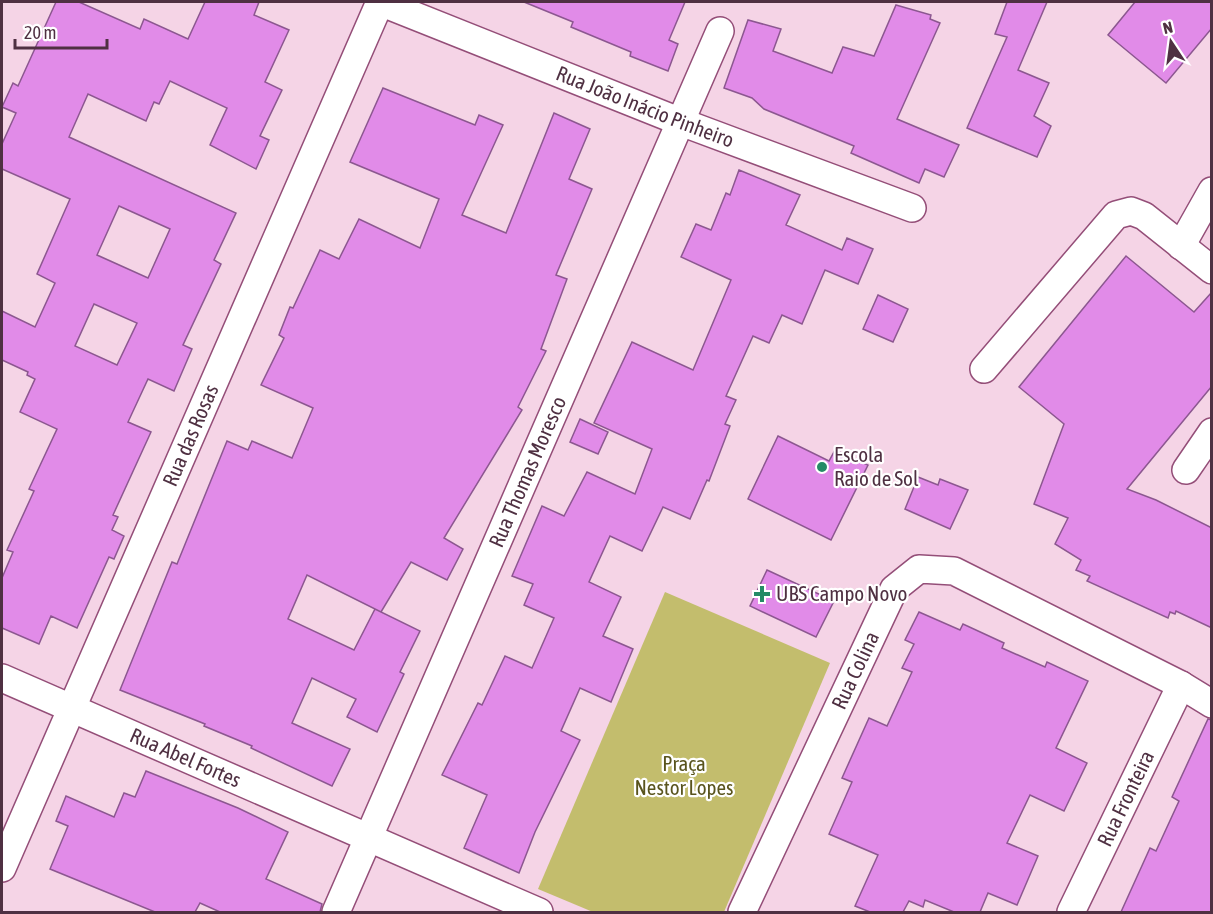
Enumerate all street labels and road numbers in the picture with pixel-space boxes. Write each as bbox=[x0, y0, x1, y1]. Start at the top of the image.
street label: Rua João Inácio Pinheiro bbox=[553, 61, 737, 152]
street label: Rua das Rosas bbox=[157, 381, 223, 489]
street label: Rua Thomas Moresco bbox=[483, 392, 570, 551]
street label: Rua Colina bbox=[826, 627, 883, 713]
street label: Rua Abel Fortes bbox=[127, 722, 245, 792]
street label: Rua Fronteira bbox=[1092, 746, 1158, 850]

